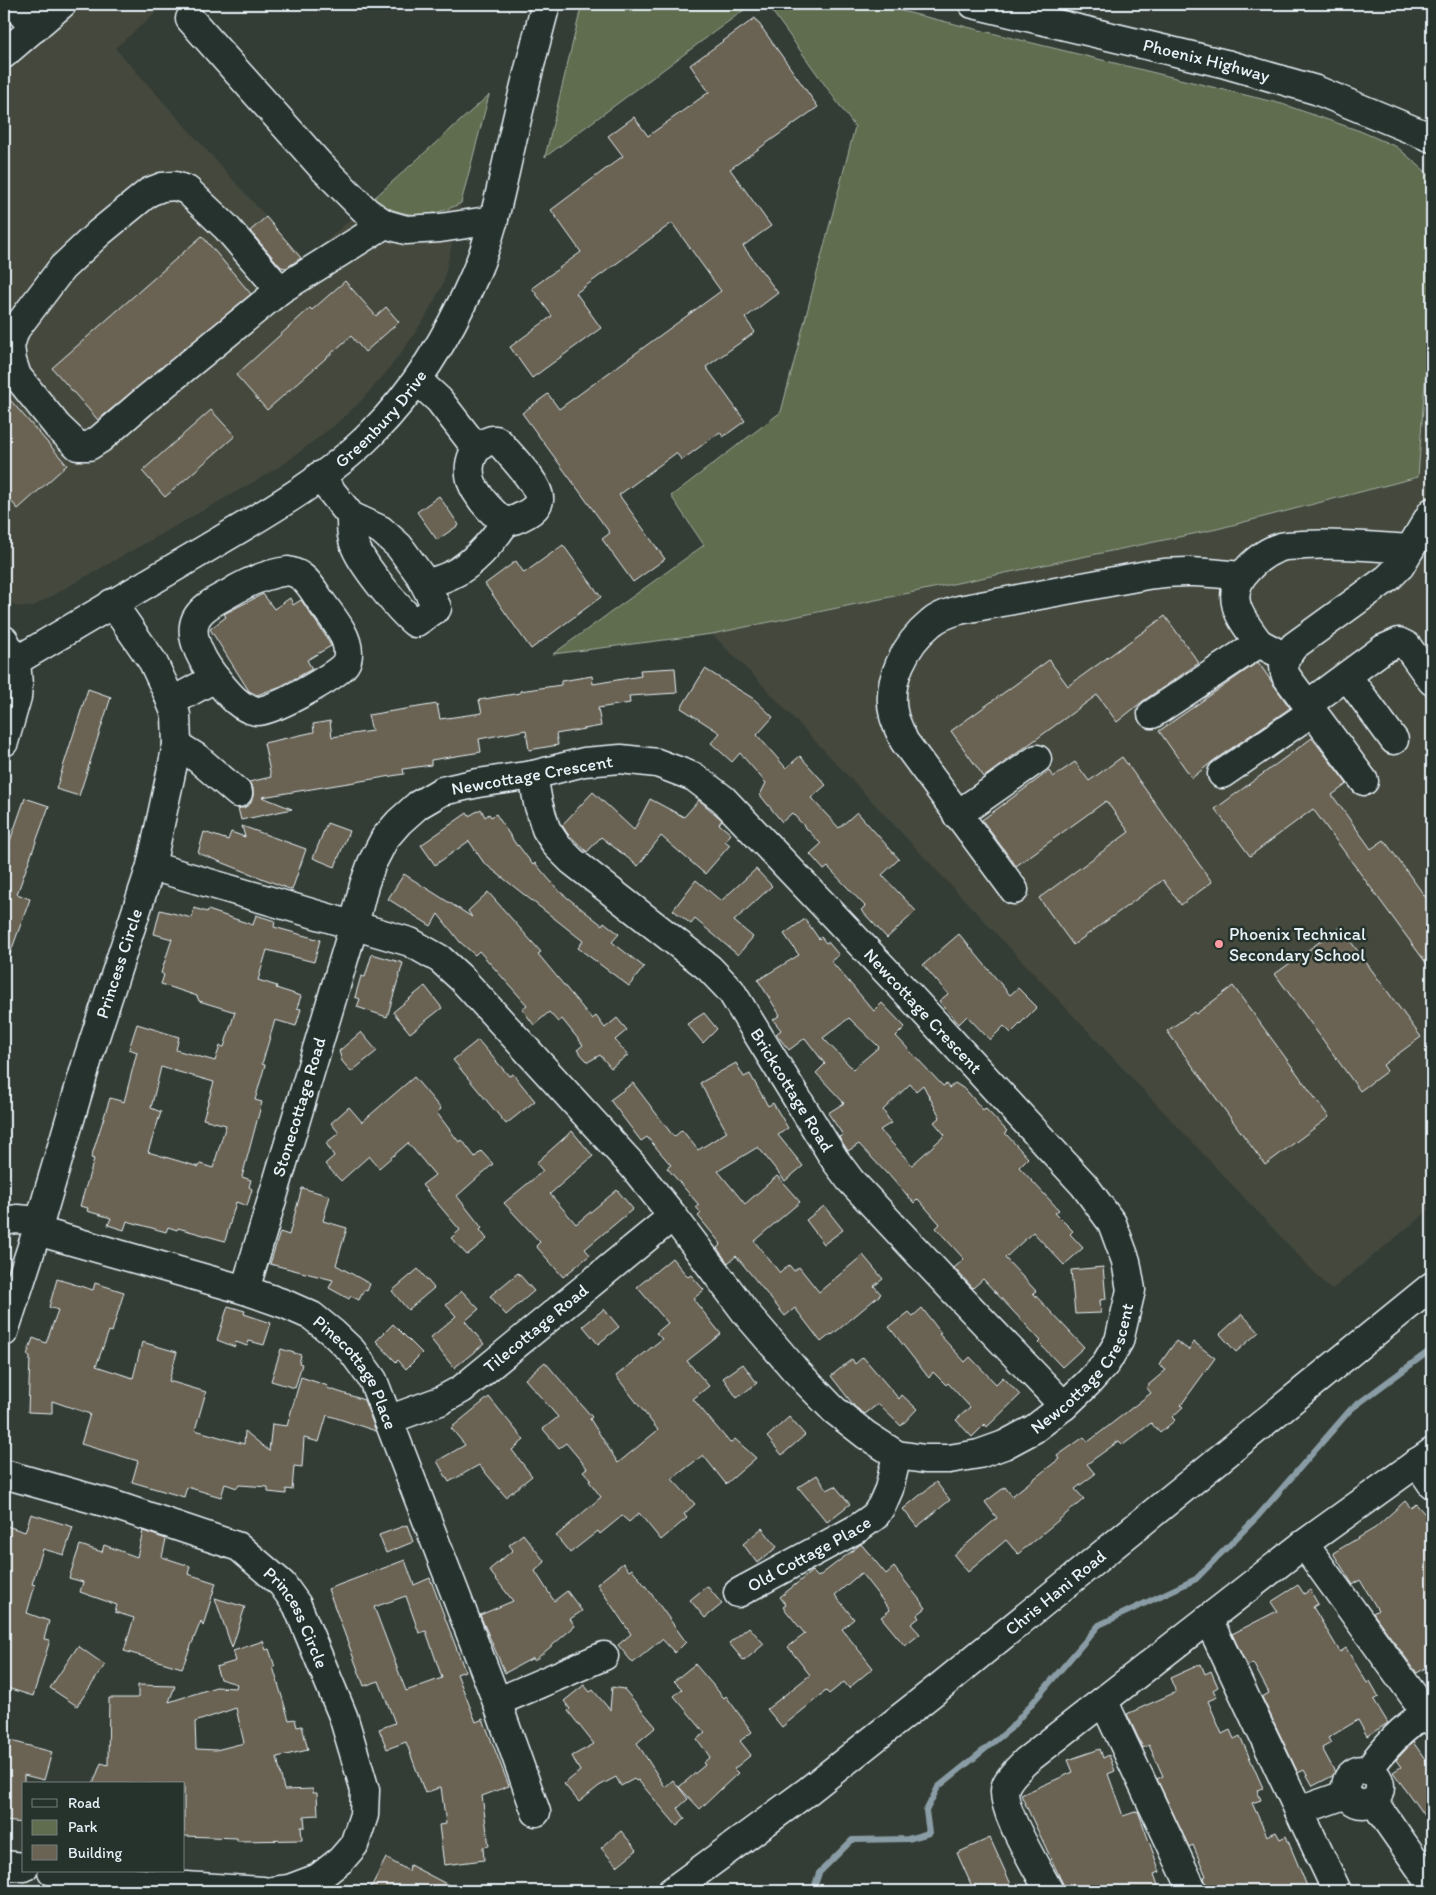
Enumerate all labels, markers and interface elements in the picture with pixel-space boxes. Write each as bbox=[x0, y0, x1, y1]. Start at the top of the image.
street label: Phoenix Highway bbox=[1141, 34, 1273, 87]
street label: Greenbury Drive bbox=[330, 366, 432, 473]
street label: Newcottage Crescent bbox=[450, 750, 615, 800]
street label: Princess Circle bbox=[91, 906, 147, 1021]
place label: Phoenix Technical Secondary School bbox=[1229, 923, 1366, 966]
marker: Phoenix Technical Secondary School bbox=[1213, 938, 1225, 950]
street label: Newcottage Crescent bbox=[859, 944, 987, 1078]
street label: Brickcottage Road bbox=[745, 1024, 839, 1156]
street label: Stonecottage Road bbox=[267, 1034, 331, 1179]
street label: Tilecottage Road bbox=[479, 1279, 593, 1378]
street label: Newcottage Crescent bbox=[1026, 1301, 1139, 1439]
street label: Pinecottage Place bbox=[309, 1310, 402, 1433]
street label: Old Cottage Place bbox=[743, 1511, 875, 1597]
street label: Chris Hani Road bbox=[1001, 1545, 1111, 1640]
street label: Princess Circle bbox=[259, 1562, 333, 1672]
legend bbox=[22, 1782, 185, 1872]
text: Road bbox=[68, 1794, 101, 1812]
text: Park bbox=[68, 1818, 98, 1836]
text: Building bbox=[68, 1844, 122, 1862]

